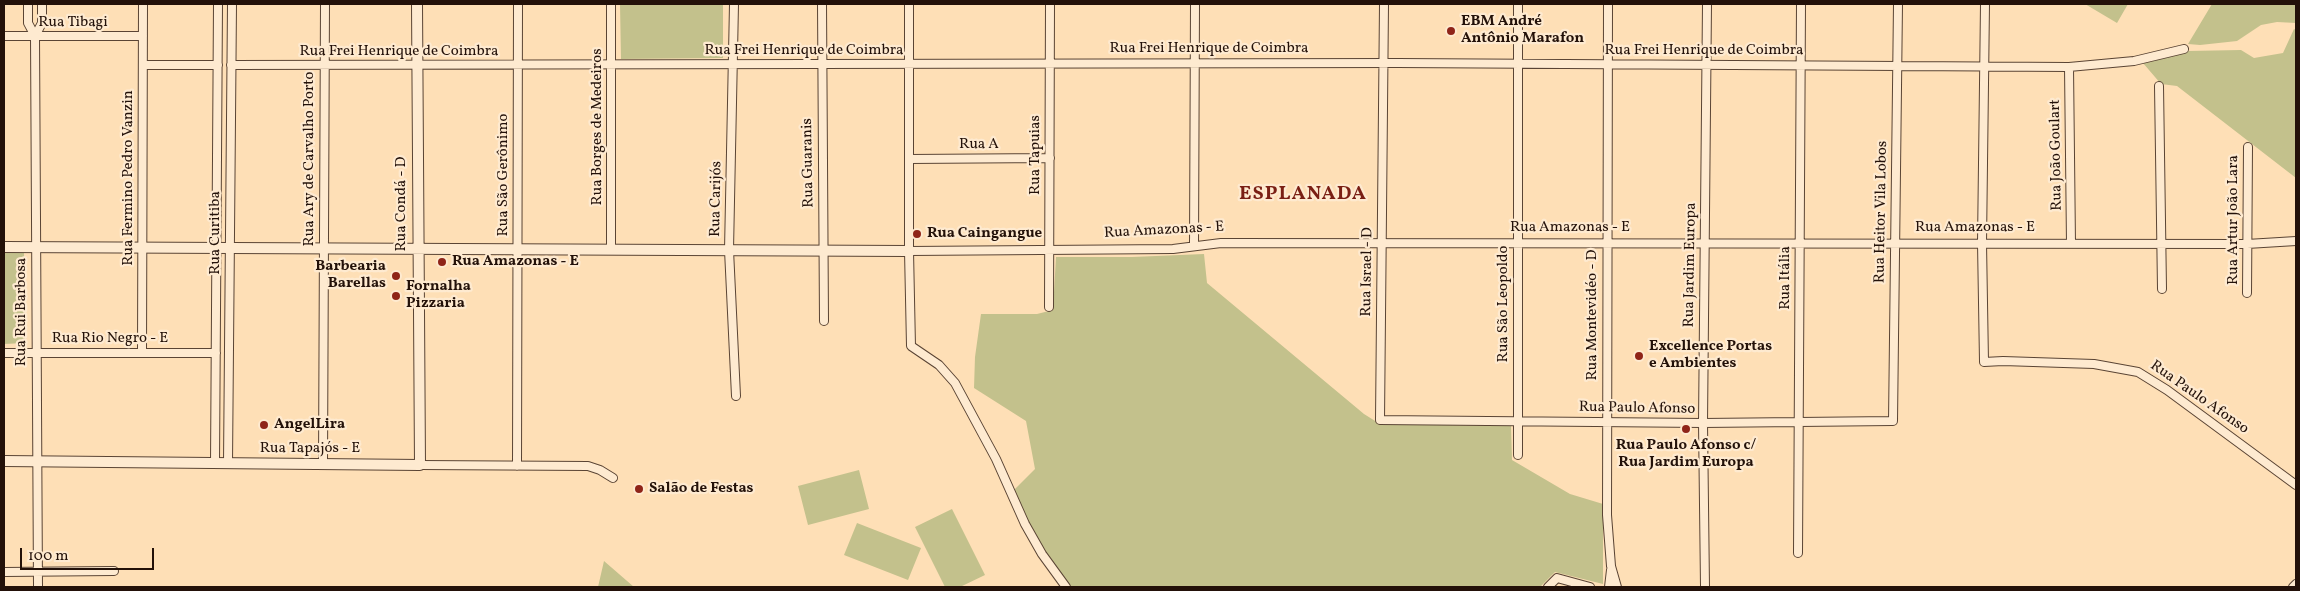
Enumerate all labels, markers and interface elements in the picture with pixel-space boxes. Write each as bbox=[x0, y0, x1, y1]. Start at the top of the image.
place label: EBM André Antônio Marafon bbox=[1461, 13, 1584, 48]
street label: Rua Tibagi bbox=[38, 14, 108, 32]
marker: EBM André Antônio Marafon bbox=[1445, 25, 1457, 37]
street label: Rua Frei Henrique de Coimbra bbox=[1109, 40, 1309, 58]
street label: Rua Frei Henrique de Coimbra bbox=[704, 42, 904, 60]
street label: Rua Frei Henrique de Coimbra bbox=[1604, 42, 1804, 60]
street label: Rua Frei Henrique de Coimbra bbox=[299, 43, 499, 61]
street label: Rua Borges de Medeiros bbox=[589, 48, 607, 206]
street label: Rua Ary de Carvalho Porto bbox=[301, 72, 319, 246]
street label: Rua Fermino Pedro Vanzin bbox=[120, 90, 138, 266]
street label: Rua João Goulart bbox=[2047, 99, 2067, 211]
street label: Rua São Gerônimo bbox=[495, 114, 513, 236]
street label: Rua Tapuias bbox=[1027, 115, 1045, 195]
street label: Rua Guaranis bbox=[799, 118, 819, 208]
street label: Rua A bbox=[959, 136, 999, 154]
street label: Rua Heitor Vila Lobos bbox=[1872, 141, 1892, 283]
street label: Rua Artur João Lara bbox=[2225, 155, 2243, 285]
street label: Rua Condá - D bbox=[393, 156, 411, 252]
street label: Rua Carijós bbox=[707, 161, 727, 237]
district label: ESPLANADA bbox=[1238, 183, 1368, 207]
street label: Rua Curitiba bbox=[207, 191, 225, 275]
street label: Rua Jardim Europa bbox=[1681, 202, 1701, 328]
street label: Rua Amazonas - E bbox=[1104, 219, 1224, 243]
street label: Rua Amazonas - E bbox=[1510, 219, 1630, 237]
street label: Rua Amazonas - E bbox=[1915, 219, 2035, 237]
place label: Rua Caingangue bbox=[927, 225, 1042, 243]
street label: Rua Israel - D bbox=[1358, 227, 1378, 317]
marker: Rua Caingangue bbox=[911, 228, 923, 240]
street label: Rua São Leopoldo bbox=[1495, 246, 1513, 362]
street label: Rua Itália bbox=[1777, 246, 1795, 310]
street label: Rua Montevidéo - D bbox=[1584, 249, 1602, 381]
place label: Rua Amazonas - E bbox=[452, 253, 579, 271]
marker: Rua Amazonas - E bbox=[436, 256, 448, 268]
street label: Rua Rui Barbosa bbox=[13, 258, 31, 366]
place label: Barbearia Barellas bbox=[315, 258, 386, 293]
marker: Barbearia Barellas bbox=[390, 270, 402, 282]
place label: Fornalha Pizzaria bbox=[406, 278, 471, 313]
marker: Fornalha Pizzaria bbox=[390, 290, 402, 302]
street label: Rua Rio Negro - E bbox=[52, 330, 168, 348]
place label: Excellence Portas e Ambientes bbox=[1649, 338, 1772, 373]
marker: Excellence Portas e Ambientes bbox=[1633, 350, 1645, 362]
street label: Rua Paulo Afonso bbox=[2146, 357, 2252, 439]
street label: Rua Paulo Afonso bbox=[1579, 399, 1695, 419]
place label: AngelLira bbox=[274, 416, 345, 434]
marker: AngelLira bbox=[258, 419, 270, 431]
marker: Rua Paulo Afonso c/ Rua Jardim Europa bbox=[1680, 423, 1692, 435]
place label: Rua Paulo Afonso c/ Rua Jardim Europa bbox=[1616, 437, 1756, 472]
street label: Rua Tapajós - E bbox=[260, 440, 360, 458]
place label: Salão de Festas bbox=[649, 480, 754, 498]
marker: Salão de Festas bbox=[633, 483, 645, 495]
scale bar bbox=[22, 538, 156, 570]
text: 100 m bbox=[28, 546, 68, 567]

